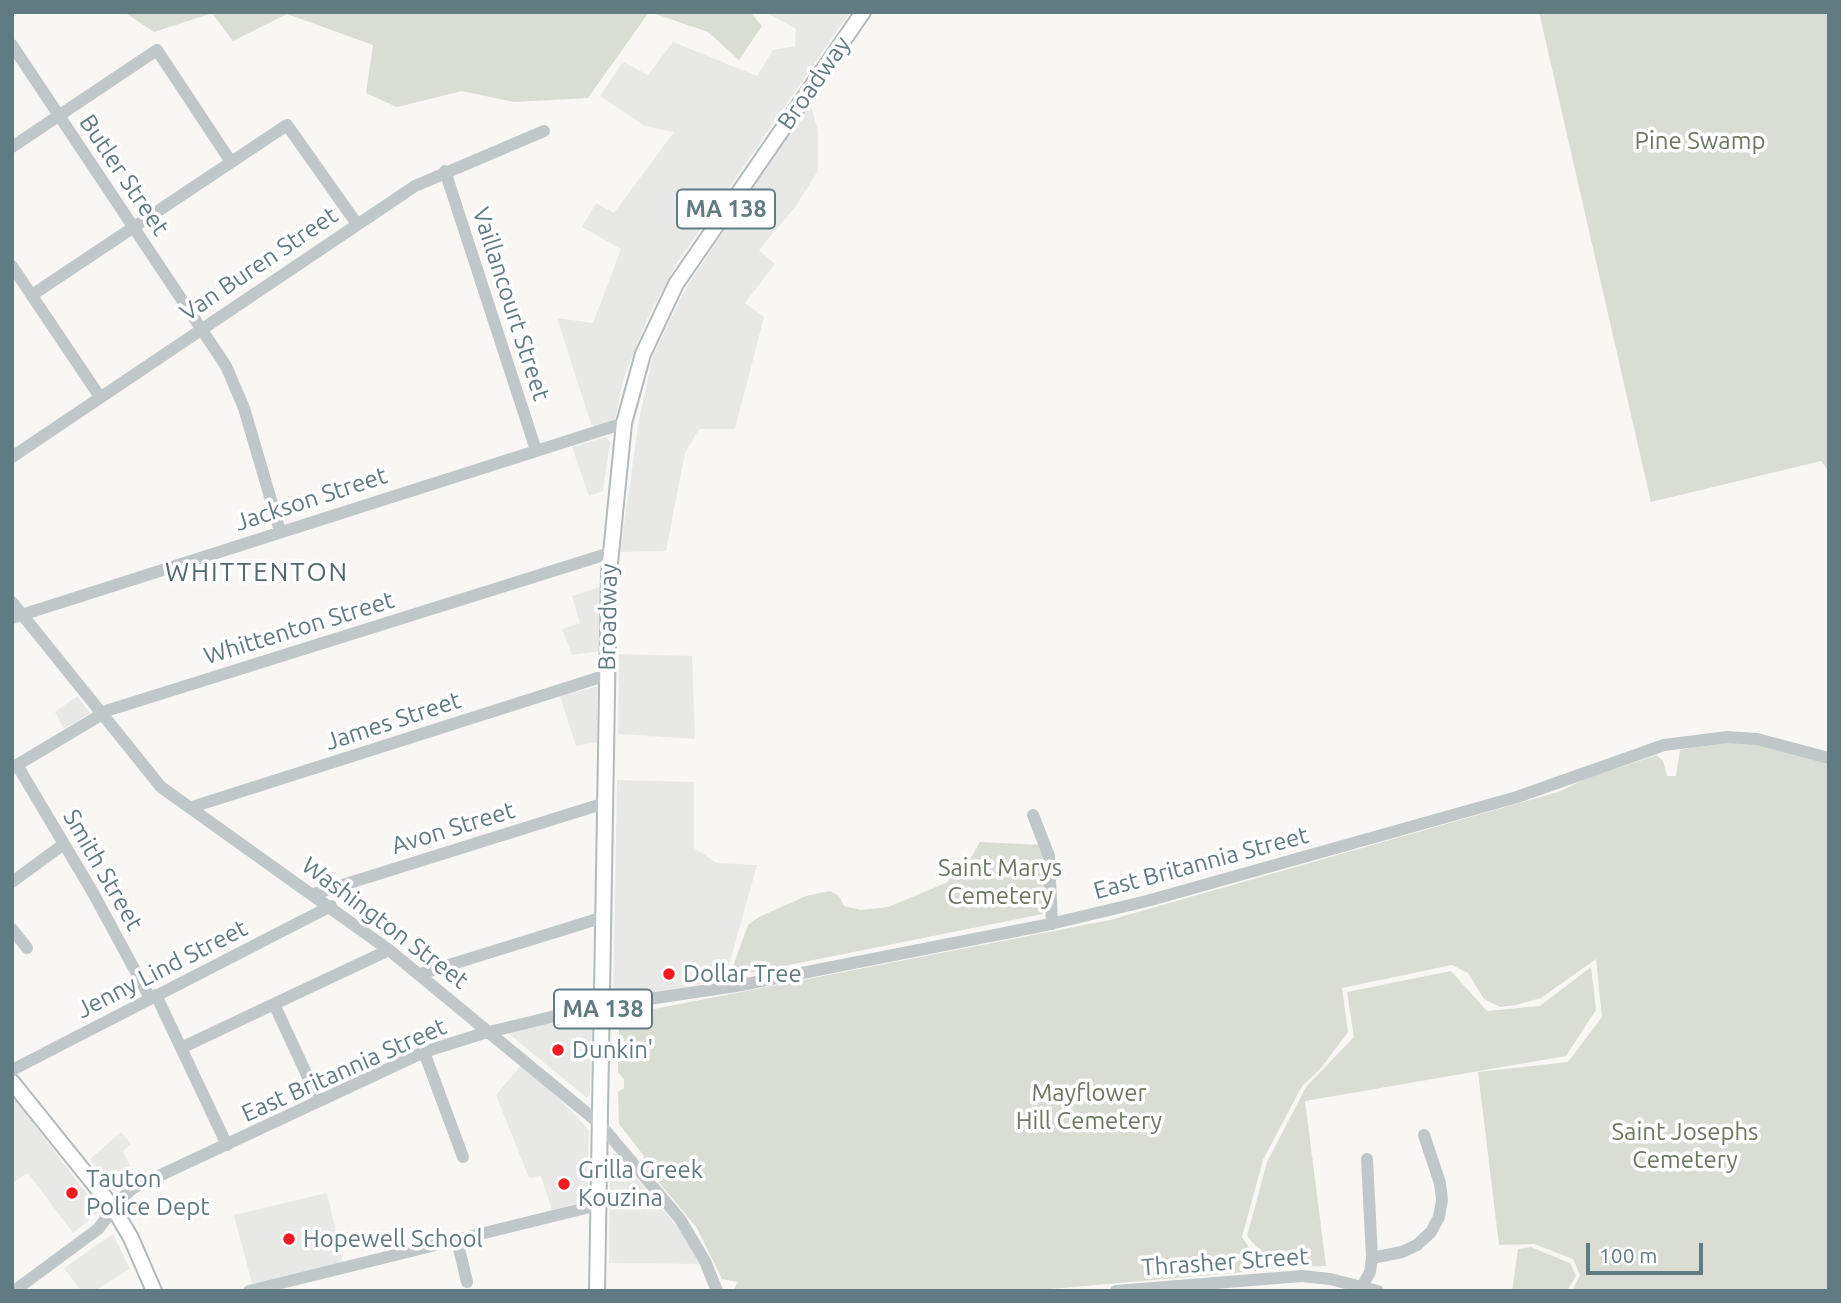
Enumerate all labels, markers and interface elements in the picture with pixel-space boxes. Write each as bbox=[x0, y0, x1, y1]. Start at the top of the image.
street label: Broadway bbox=[771, 31, 857, 135]
street label: Butler Street bbox=[73, 109, 175, 241]
park label: Pine Swamp bbox=[1635, 127, 1765, 155]
road number: MA 138 bbox=[677, 190, 775, 229]
street label: Van Buren Street bbox=[175, 201, 343, 327]
street label: Vaillancourt Street bbox=[466, 204, 556, 404]
street label: Jackson Street bbox=[231, 461, 391, 537]
district label: WHITTENTON bbox=[166, 556, 348, 588]
street label: Broadway bbox=[593, 563, 623, 671]
street label: Whittenton Street bbox=[201, 585, 397, 671]
street label: James Street bbox=[321, 686, 465, 756]
street label: Avon Street bbox=[388, 796, 518, 860]
street label: Smith Street bbox=[57, 804, 149, 936]
street label: East Britannia Street bbox=[1090, 820, 1312, 906]
street label: Washington Street bbox=[296, 851, 474, 995]
park label: Saint Marys Cemetery bbox=[938, 854, 1062, 910]
street label: Jenny Lind Street bbox=[72, 914, 252, 1024]
place label: Dollar Tree bbox=[683, 960, 802, 988]
marker: Dollar Tree bbox=[661, 966, 677, 982]
road number: MA 138 bbox=[554, 990, 652, 1028]
street label: East Britannia Street bbox=[237, 1012, 451, 1128]
place label: Dunkin' bbox=[572, 1036, 653, 1064]
marker: Dunkin' bbox=[550, 1042, 566, 1058]
park label: Mayflower Hill Cemetery bbox=[1016, 1079, 1162, 1135]
park label: Saint Josephs Cemetery bbox=[1611, 1118, 1759, 1174]
place label: Grilla Greek Kouzina bbox=[578, 1156, 703, 1212]
place label: Tauton Police Dept bbox=[86, 1165, 210, 1221]
marker: Grilla Greek Kouzina bbox=[556, 1176, 572, 1192]
marker: Tauton Police Dept bbox=[64, 1185, 80, 1201]
place label: Hopewell School bbox=[303, 1225, 483, 1253]
scale bar bbox=[1589, 1230, 1706, 1274]
marker: Hopewell School bbox=[281, 1231, 297, 1247]
street label: Thrasher Street bbox=[1140, 1242, 1310, 1282]
text: 100 m bbox=[1599, 1243, 1657, 1267]

